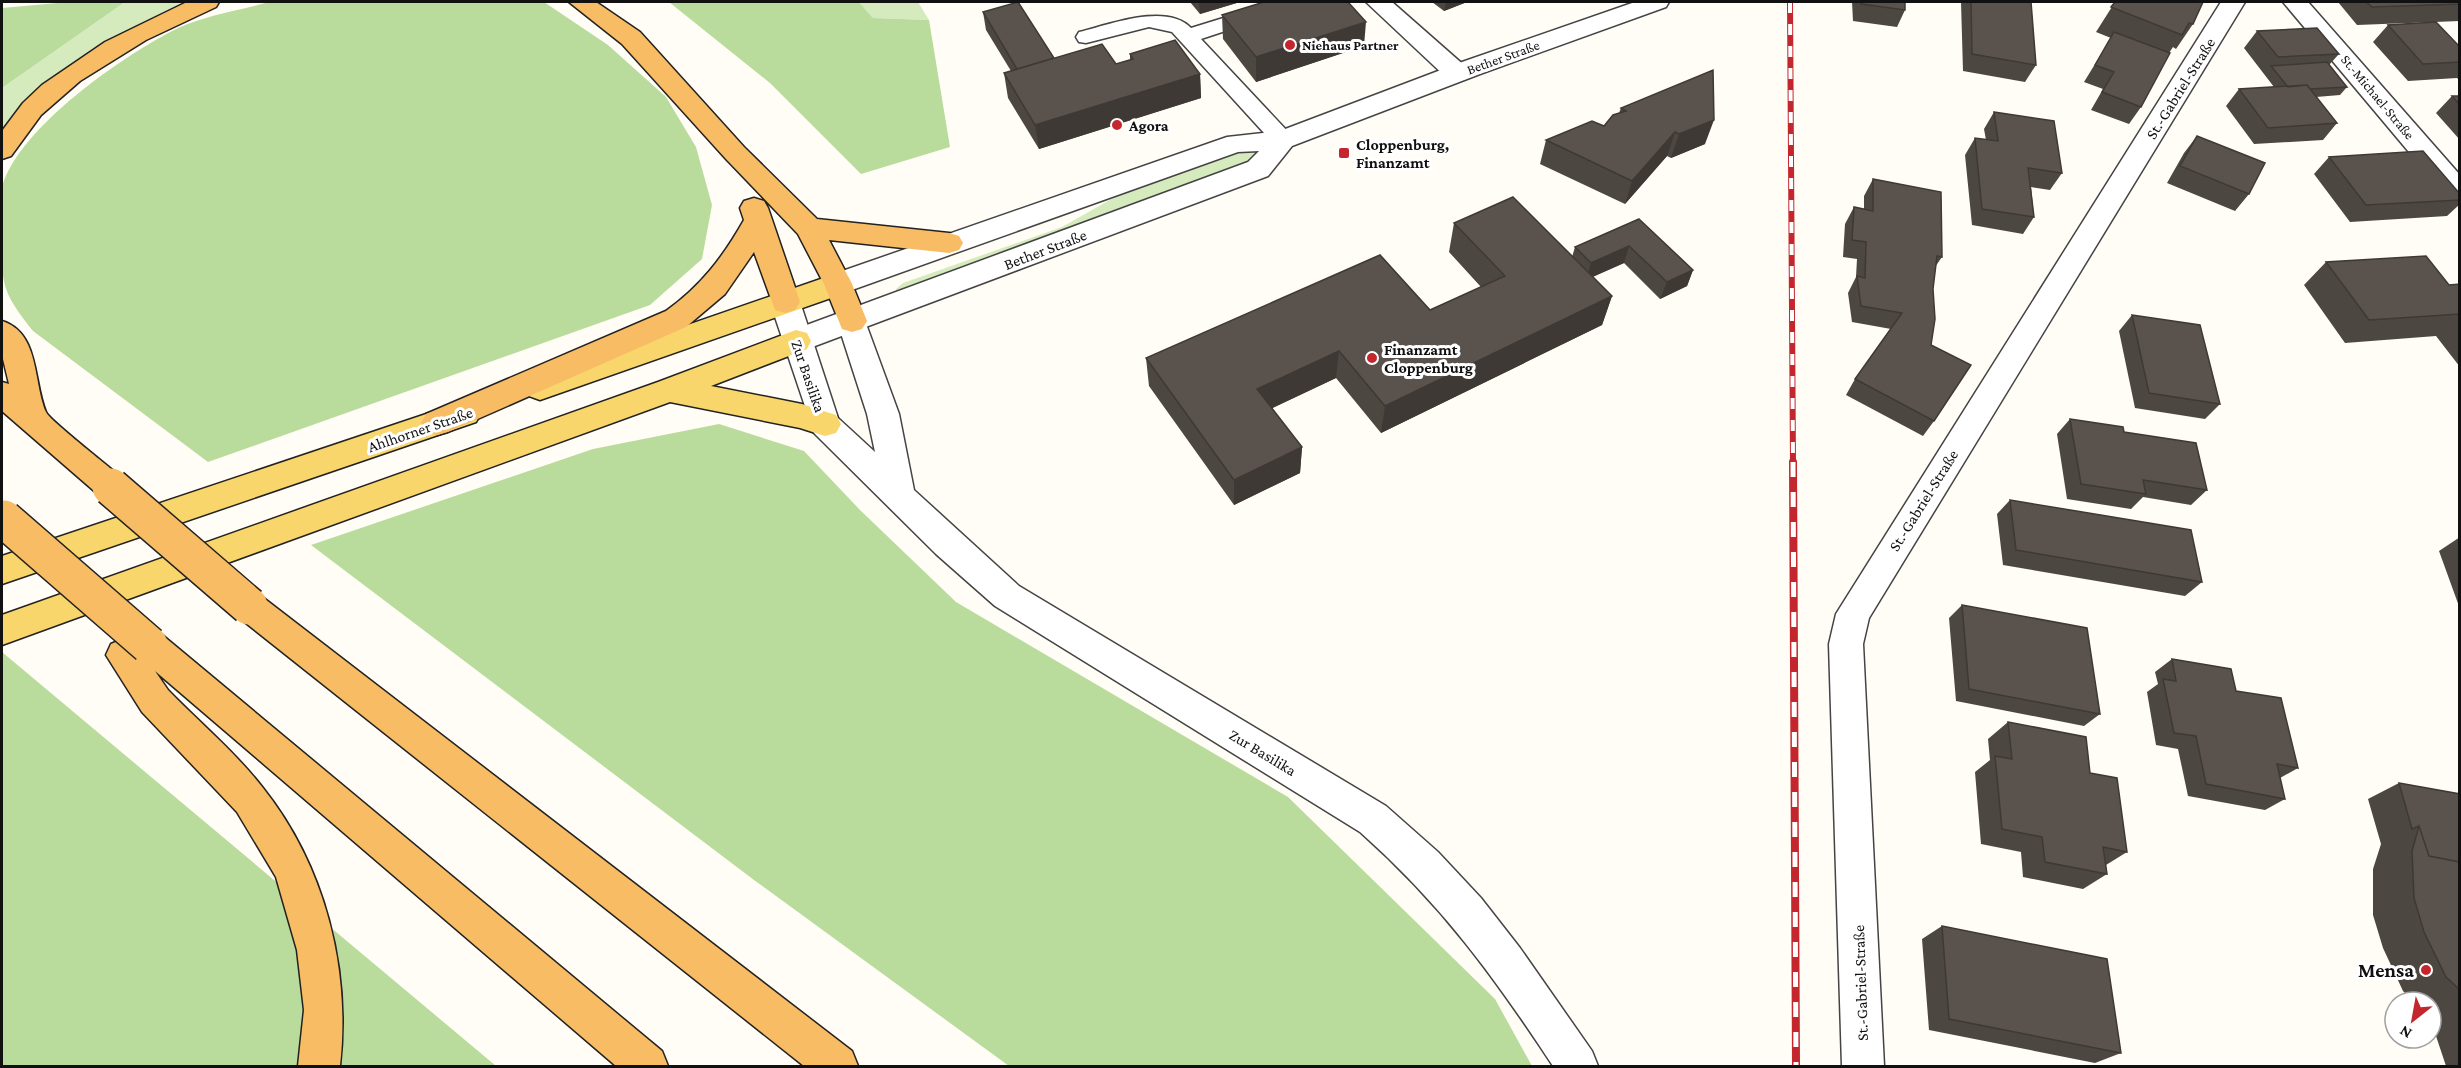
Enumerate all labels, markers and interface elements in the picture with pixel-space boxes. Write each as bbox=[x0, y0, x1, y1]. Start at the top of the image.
street label: St.-Gabriel-Straße bbox=[2142, 35, 2218, 142]
street label: Bether Straße bbox=[1465, 36, 1541, 78]
place label: Niehaus Partner bbox=[1302, 37, 1399, 53]
marker: Niehaus Partner bbox=[1283, 38, 1297, 52]
street label: St.-Michael-Straße bbox=[2338, 52, 2418, 142]
place label: Agora bbox=[1128, 117, 1169, 134]
marker: Agora bbox=[1110, 118, 1124, 132]
place label: Cloppenburg, Finanzamt bbox=[1356, 136, 1449, 171]
marker: Cloppenburg, Finanzamt bbox=[1337, 146, 1351, 160]
street label: Bether Straße bbox=[1002, 226, 1089, 273]
street label: Zur Basilika bbox=[788, 338, 829, 415]
place label: Finanzamt Cloppenburg bbox=[1384, 341, 1473, 376]
marker: Finanzamt Cloppenburg bbox=[1365, 351, 1379, 365]
street label: Ahlhorner Straße bbox=[365, 404, 475, 455]
street label: St.-Gabriel-Straße bbox=[1885, 447, 1961, 554]
street label: Zur Basilika bbox=[1226, 726, 1300, 779]
street label: St.-Gabriel-Straße bbox=[1850, 925, 1871, 1041]
place label: Mensa bbox=[2358, 959, 2414, 981]
marker: Mensa bbox=[2419, 963, 2433, 977]
north arrow bbox=[2383, 990, 2443, 1050]
text: N bbox=[2396, 1022, 2415, 1043]

